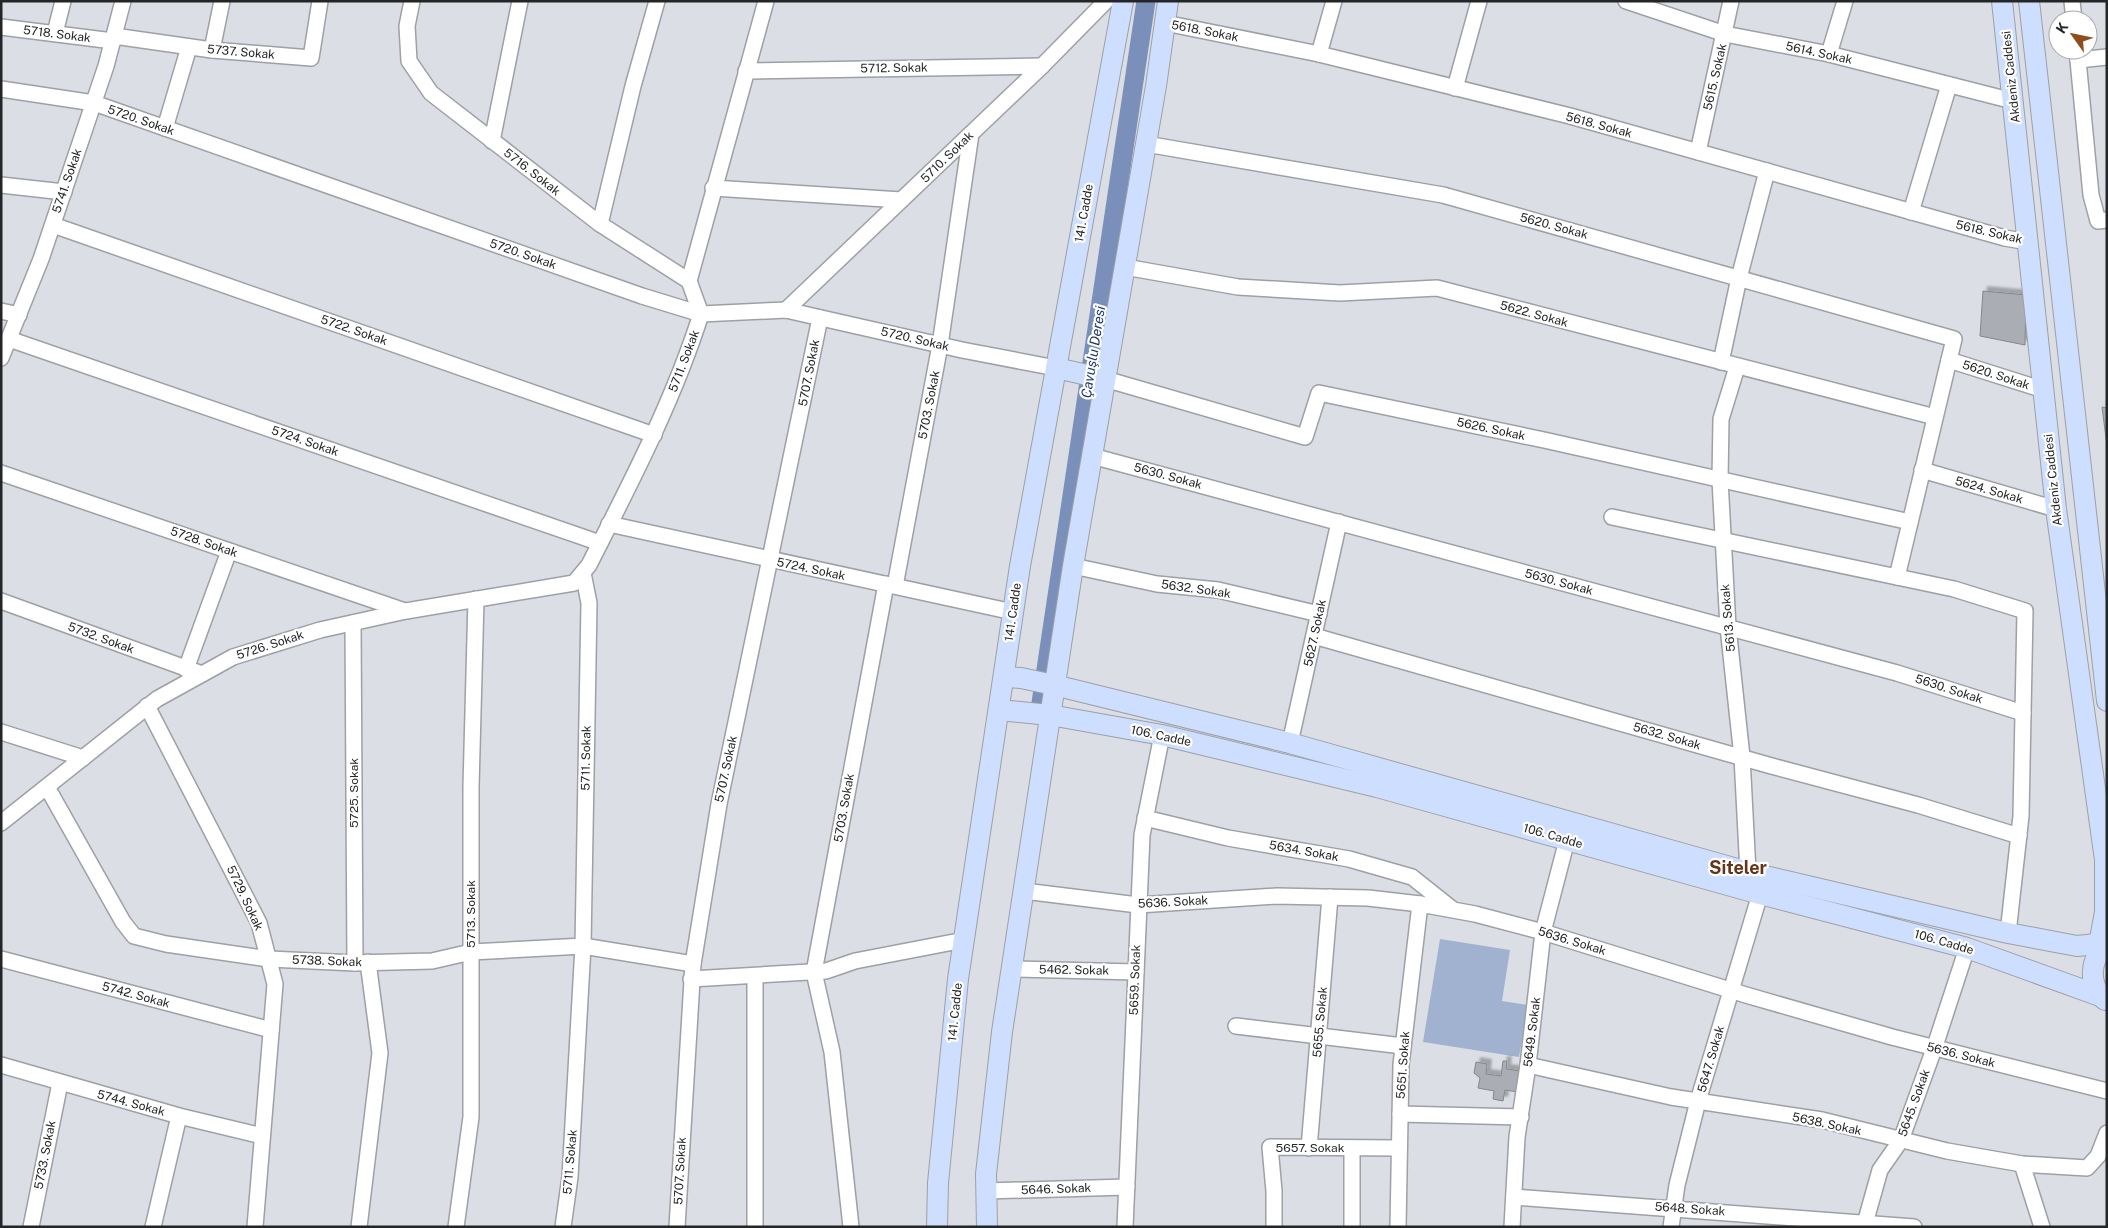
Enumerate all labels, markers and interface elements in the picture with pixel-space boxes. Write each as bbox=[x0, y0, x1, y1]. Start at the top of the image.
north arrow bbox=[2048, 10, 2098, 60]
street label: 5618. Sokak bbox=[1170, 18, 1240, 44]
text: K bbox=[2053, 19, 2072, 36]
street label: 5718. Sokak bbox=[22, 23, 92, 45]
street label: Akdeniz Caddesi bbox=[1999, 30, 2023, 124]
street label: 5614. Sokak bbox=[1784, 39, 1854, 67]
street label: 5737. Sokak bbox=[206, 42, 276, 62]
street label: 5615. Sokak bbox=[1701, 42, 1730, 112]
street label: 5712. Sokak bbox=[860, 60, 928, 76]
street label: 5720. Sokak bbox=[106, 102, 177, 138]
street label: 5618. Sokak bbox=[1564, 109, 1634, 141]
street label: 5710. Sokak bbox=[918, 128, 976, 186]
street label: 5716. Sokak bbox=[501, 146, 563, 199]
street label: 5741. Sokak bbox=[49, 147, 85, 215]
street label: 141. Cadde bbox=[1072, 183, 1096, 243]
street label: 5620. Sokak bbox=[1518, 210, 1590, 242]
street label: 5618. Sokak bbox=[1954, 218, 2024, 247]
street label: 5720. Sokak bbox=[488, 236, 559, 272]
street label: 5622. Sokak bbox=[1498, 298, 1570, 330]
water label: Çavuşlu Deresi bbox=[1078, 304, 1108, 399]
street label: 5722. Sokak bbox=[319, 312, 389, 348]
street label: 5720. Sokak bbox=[879, 324, 951, 354]
street label: 5711. Sokak bbox=[666, 328, 702, 394]
street label: 5707. Sokak bbox=[796, 338, 822, 408]
street label: 5620. Sokak bbox=[1961, 358, 2032, 393]
street label: 5703. Sokak bbox=[915, 369, 943, 441]
street label: 5626. Sokak bbox=[1455, 415, 1527, 443]
street label: 5724. Sokak bbox=[270, 423, 341, 459]
street label: Akdeniz Caddesi bbox=[2041, 433, 2065, 527]
street label: 5630. Sokak bbox=[1132, 460, 1204, 492]
street label: 5624. Sokak bbox=[1953, 474, 2025, 506]
street label: 5728. Sokak bbox=[169, 524, 240, 560]
street label: 5724. Sokak bbox=[775, 555, 847, 583]
street label: 5630. Sokak bbox=[1523, 566, 1595, 598]
street label: 5632. Sokak bbox=[1160, 577, 1232, 601]
street label: 141. Cadde bbox=[1002, 582, 1024, 642]
street label: 5613. Sokak bbox=[1718, 583, 1738, 652]
street label: 5627. Sokak bbox=[1301, 598, 1329, 668]
street label: 5732. Sokak bbox=[66, 620, 136, 657]
street label: 5726. Sokak bbox=[235, 627, 306, 662]
street label: 5630. Sokak bbox=[1913, 671, 1985, 707]
street label: 5632. Sokak bbox=[1631, 720, 1703, 752]
street label: 106. Cadde bbox=[1130, 723, 1193, 749]
street label: 5711. Sokak bbox=[578, 725, 594, 791]
street label: 5707. Sokak bbox=[712, 734, 740, 804]
street label: 5725. Sokak bbox=[347, 758, 361, 828]
street label: 5703. Sokak bbox=[831, 772, 857, 844]
street label: 106. Cadde bbox=[1522, 821, 1584, 851]
street label: 5634. Sokak bbox=[1268, 838, 1340, 864]
district label: Siteler bbox=[1709, 857, 1768, 878]
street label: 5729. Sokak bbox=[224, 863, 266, 933]
street label: 5713. Sokak bbox=[464, 880, 478, 948]
street label: 5636. Sokak bbox=[1138, 893, 1209, 911]
street label: 5636. Sokak bbox=[1536, 924, 1608, 958]
street label: 106. Cadde bbox=[1913, 927, 1975, 957]
street label: 5659. Sokak bbox=[1127, 944, 1143, 1016]
street label: 5738. Sokak bbox=[292, 953, 363, 969]
street label: 5462. Sokak bbox=[1039, 962, 1109, 978]
street label: 5742. Sokak bbox=[101, 979, 172, 1011]
street label: 141. Cadde bbox=[945, 982, 965, 1042]
street label: 5655. Sokak bbox=[1310, 986, 1330, 1058]
street label: 5649. Sokak bbox=[1521, 996, 1543, 1068]
street label: 5647. Sokak bbox=[1695, 1024, 1727, 1094]
street label: 5651. Sokak bbox=[1394, 1030, 1412, 1099]
street label: 5636. Sokak bbox=[1925, 1040, 1997, 1070]
street label: 5645. Sokak bbox=[1895, 1067, 1933, 1139]
street label: 5744. Sokak bbox=[95, 1087, 167, 1119]
street label: 5638. Sokak bbox=[1791, 1110, 1863, 1138]
street label: 5733. Sokak bbox=[31, 1119, 59, 1191]
street label: 5711. Sokak bbox=[560, 1129, 580, 1195]
street label: 5707. Sokak bbox=[671, 1136, 689, 1205]
street label: 5657. Sokak bbox=[1276, 1141, 1345, 1155]
street label: 5646. Sokak bbox=[1021, 1181, 1092, 1197]
street label: 5648. Sokak bbox=[1654, 1200, 1726, 1218]

